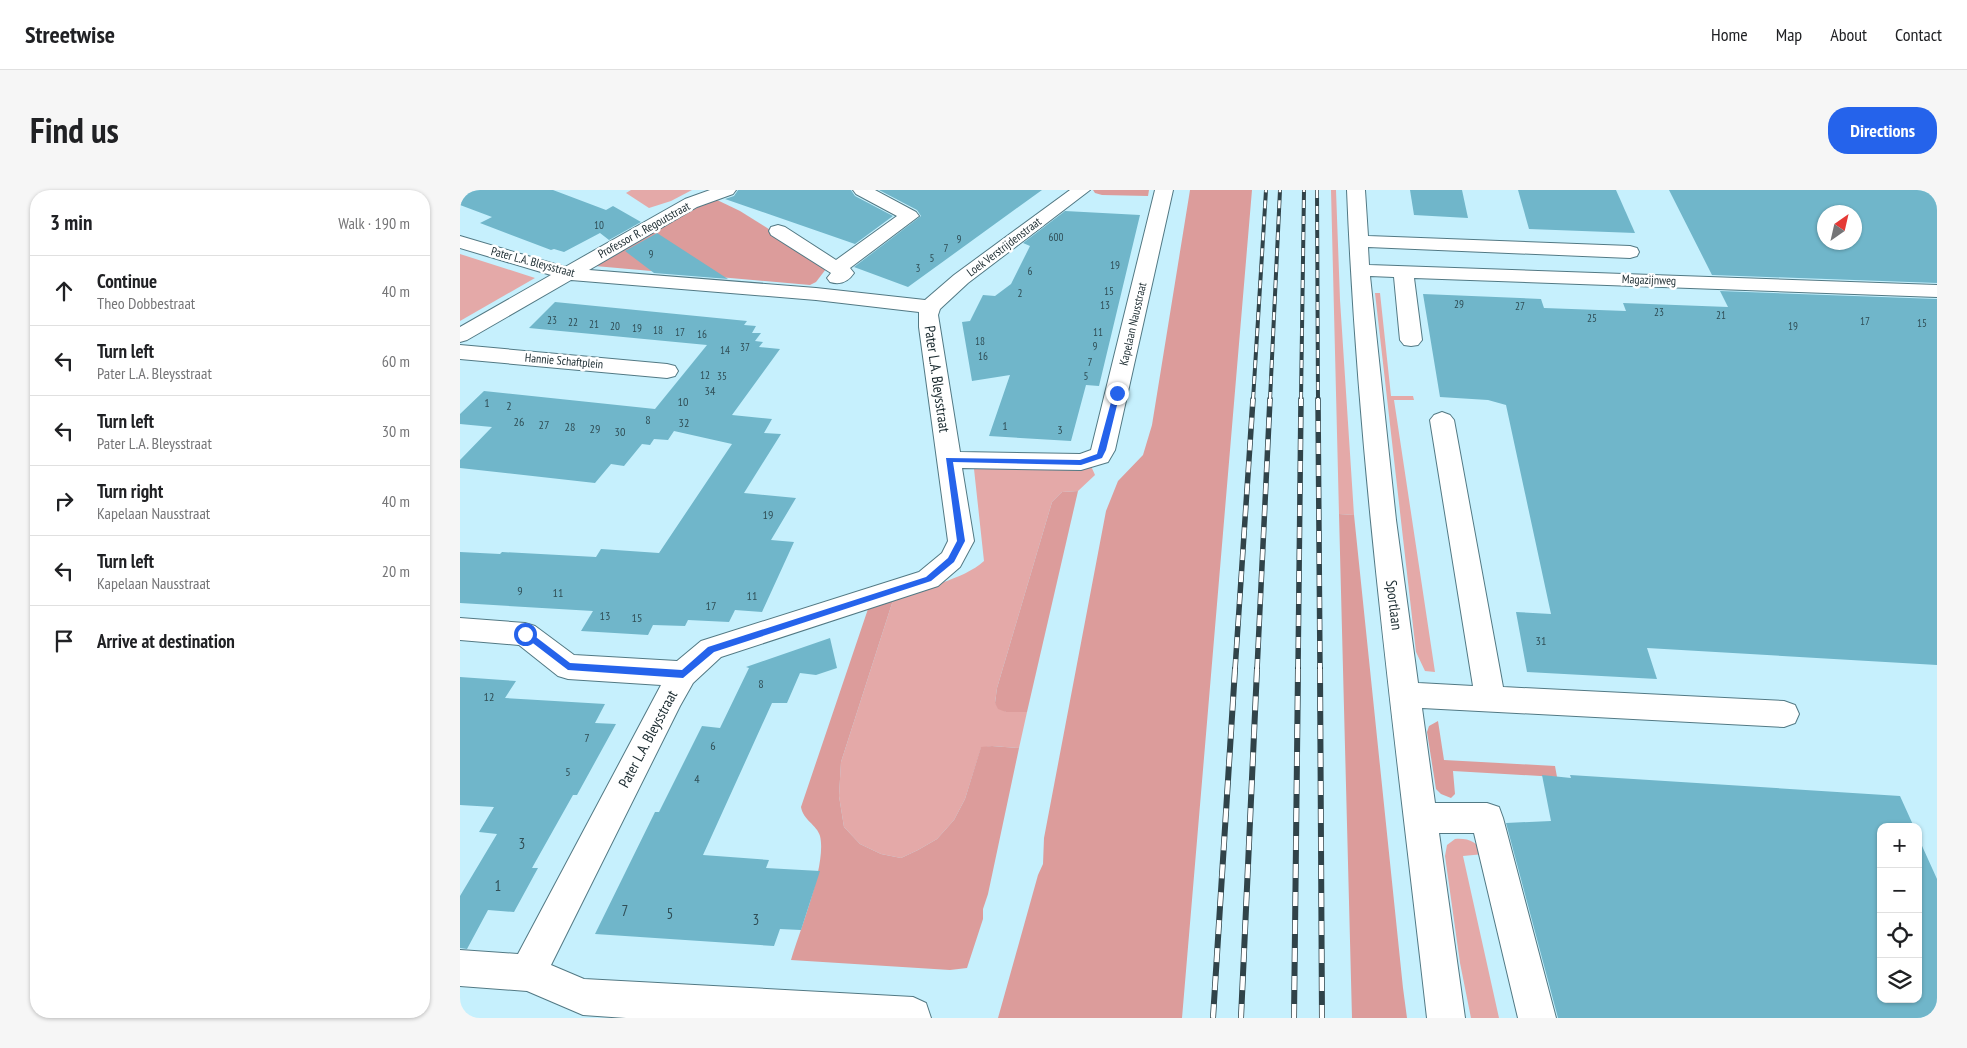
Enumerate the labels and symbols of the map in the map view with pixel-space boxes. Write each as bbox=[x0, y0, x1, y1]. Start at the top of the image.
street label: Professor R. Regoutstraat bbox=[595, 198, 693, 261]
north arrow bbox=[1817, 205, 1862, 250]
street label: Loek Verstrijdenstraat bbox=[964, 213, 1044, 279]
house number: 10 bbox=[594, 218, 604, 232]
house number: 600 bbox=[1049, 230, 1063, 244]
house number: 9 bbox=[957, 232, 962, 246]
house number: 7 bbox=[944, 241, 949, 255]
street label: Pater L.A. Bleysstraat bbox=[490, 243, 577, 280]
house number: 9 bbox=[649, 247, 654, 261]
house number: 5 bbox=[930, 251, 935, 265]
house number: 19 bbox=[1110, 258, 1120, 272]
house number: 3 bbox=[916, 261, 921, 275]
house number: 6 bbox=[1028, 264, 1033, 278]
street label: Magazijnweg bbox=[1622, 271, 1676, 288]
street label: Kapelaan Nausstraat bbox=[1116, 280, 1150, 367]
house number: 15 bbox=[1104, 284, 1114, 298]
house number: 2 bbox=[1018, 286, 1023, 300]
house number: 29 bbox=[1454, 297, 1464, 311]
house number: 13 bbox=[1100, 298, 1110, 312]
house number: 27 bbox=[1515, 299, 1525, 313]
house number: 23 bbox=[1654, 305, 1664, 319]
house number: 21 bbox=[1716, 308, 1726, 322]
house number: 25 bbox=[1587, 311, 1597, 325]
house number: 23 bbox=[547, 313, 557, 327]
house number: 17 bbox=[1860, 314, 1870, 328]
house number: 22 bbox=[568, 315, 578, 329]
house number: 15 bbox=[1917, 316, 1927, 330]
house number: 21 bbox=[589, 317, 599, 331]
house number: 20 bbox=[610, 319, 620, 333]
house number: 19 bbox=[1788, 319, 1798, 333]
house number: 19 bbox=[632, 321, 642, 335]
house number: 18 bbox=[653, 323, 663, 337]
street label: Pater L.A. Bleysstraat bbox=[921, 324, 954, 434]
house number: 17 bbox=[675, 325, 685, 339]
house number: 11 bbox=[1093, 325, 1103, 339]
house number: 16 bbox=[697, 327, 707, 341]
house number: 18 bbox=[975, 334, 985, 348]
house number: 9 bbox=[1093, 339, 1098, 353]
house number: 37 bbox=[740, 340, 750, 354]
house number: 14 bbox=[720, 343, 730, 357]
house number: 16 bbox=[978, 349, 988, 363]
street label: Hannie Schaftplein bbox=[524, 350, 604, 371]
house number: 7 bbox=[1088, 355, 1093, 369]
house number: 12 bbox=[700, 368, 710, 382]
house number: 35 bbox=[717, 369, 727, 383]
house number: 5 bbox=[1084, 369, 1089, 383]
route end bbox=[1106, 382, 1129, 405]
house number: 34 bbox=[705, 383, 716, 398]
house number: 10 bbox=[678, 394, 688, 409]
house number: 1 bbox=[484, 395, 490, 410]
house number: 2 bbox=[506, 398, 512, 413]
house number: 8 bbox=[645, 412, 651, 427]
house number: 26 bbox=[514, 414, 524, 429]
house number: 32 bbox=[679, 415, 689, 430]
house number: 27 bbox=[539, 417, 549, 432]
house number: 1 bbox=[1002, 418, 1008, 433]
house number: 28 bbox=[565, 419, 575, 434]
house number: 29 bbox=[590, 421, 600, 436]
house number: 3 bbox=[1057, 422, 1063, 437]
house number: 30 bbox=[615, 424, 625, 439]
house number: 19 bbox=[763, 507, 773, 522]
street label: Sportlaan bbox=[1382, 579, 1407, 631]
house number: 9 bbox=[517, 583, 523, 598]
house number: 11 bbox=[553, 585, 563, 600]
house number: 11 bbox=[747, 588, 757, 603]
house number: 17 bbox=[706, 598, 716, 613]
house number: 13 bbox=[600, 608, 610, 623]
house number: 15 bbox=[632, 610, 642, 625]
route start bbox=[514, 623, 537, 646]
house number: 31 bbox=[1536, 633, 1546, 648]
house number: 8 bbox=[758, 676, 764, 691]
street label: Pater L.A. Bleysstraat bbox=[614, 687, 681, 791]
house number: 12 bbox=[484, 689, 494, 704]
house number: 7 bbox=[584, 730, 590, 745]
house number: 6 bbox=[710, 738, 716, 753]
house number: 5 bbox=[565, 764, 571, 779]
house number: 4 bbox=[694, 771, 700, 786]
house number: 3 bbox=[519, 834, 525, 853]
house number: 1 bbox=[495, 876, 501, 895]
house number: 7 bbox=[622, 901, 628, 920]
house number: 5 bbox=[667, 904, 673, 923]
house number: 3 bbox=[753, 910, 759, 929]

